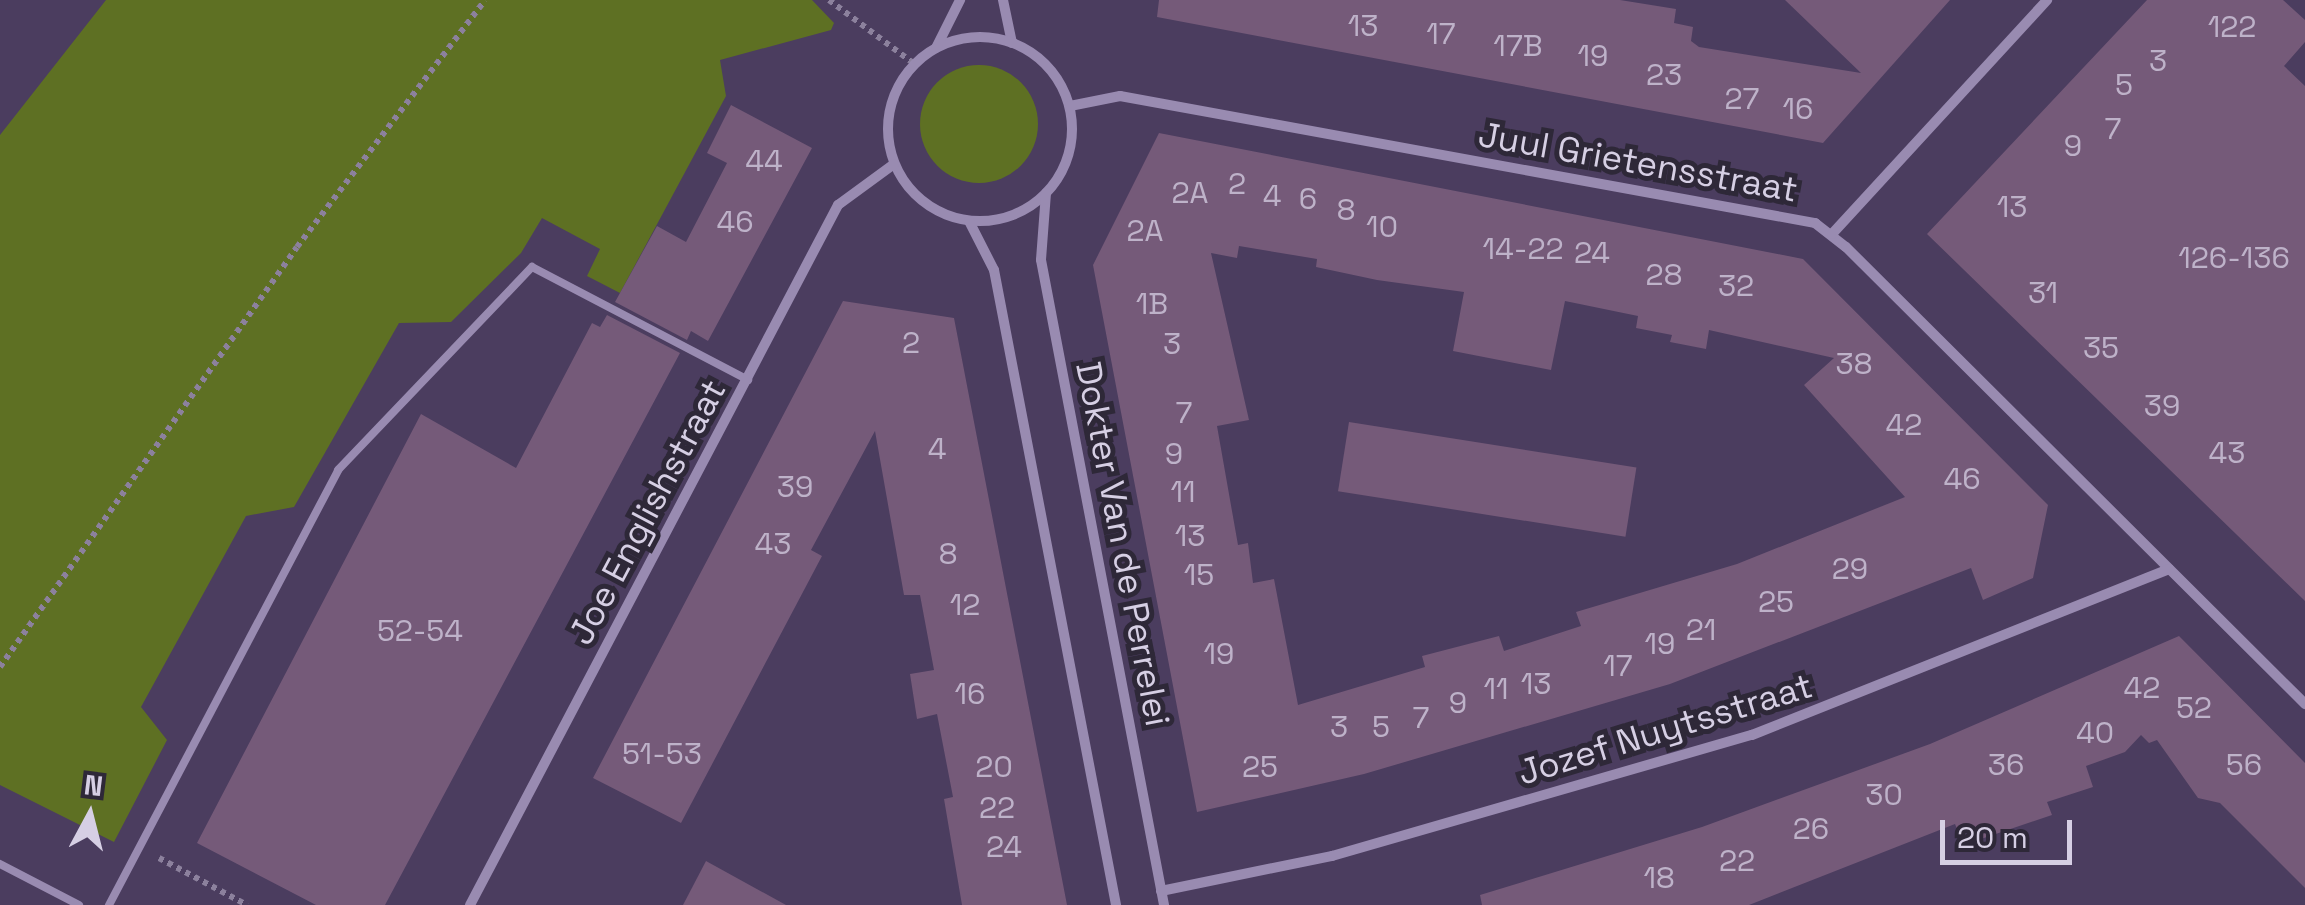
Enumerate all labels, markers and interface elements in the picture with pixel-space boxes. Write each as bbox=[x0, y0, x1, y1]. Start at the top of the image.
house number: 13 bbox=[1348, 8, 1378, 44]
house number: 122 bbox=[2208, 9, 2256, 45]
house number: 17 bbox=[1426, 16, 1456, 52]
house number: 17B bbox=[1493, 28, 1543, 64]
house number: 19 bbox=[1578, 38, 1608, 74]
house number: 3 bbox=[2149, 43, 2167, 79]
house number: 23 bbox=[1646, 57, 1682, 93]
house number: 5 bbox=[2115, 67, 2133, 103]
house number: 27 bbox=[1725, 81, 1759, 117]
house number: 16 bbox=[1783, 91, 1813, 127]
house number: 7 bbox=[2105, 111, 2121, 147]
street label: Juul Grietensstraat bbox=[1475, 113, 1801, 211]
house number: 9 bbox=[2064, 128, 2082, 164]
house number: 44 bbox=[745, 143, 783, 179]
house number: 2 bbox=[1228, 166, 1246, 202]
house number: 2A bbox=[1172, 175, 1208, 211]
house number: 4 bbox=[1263, 178, 1281, 214]
house number: 6 bbox=[1299, 181, 1317, 217]
house number: 13 bbox=[1997, 189, 2027, 225]
house number: 8 bbox=[1337, 192, 1355, 228]
house number: 46 bbox=[716, 204, 754, 240]
house number: 10 bbox=[1366, 209, 1398, 245]
house number: 2A bbox=[1127, 213, 1163, 249]
house number: 14-22 bbox=[1482, 231, 1564, 267]
house number: 24 bbox=[1574, 235, 1610, 271]
house number: 126-136 bbox=[2178, 240, 2290, 276]
house number: 28 bbox=[1646, 257, 1682, 293]
house number: 32 bbox=[1718, 268, 1754, 304]
house number: 31 bbox=[2028, 275, 2058, 311]
house number: 1B bbox=[1136, 286, 1168, 322]
house number: 2 bbox=[902, 325, 920, 361]
house number: 3 bbox=[1163, 326, 1181, 362]
house number: 35 bbox=[2083, 330, 2119, 366]
house number: 38 bbox=[1836, 346, 1872, 382]
street label: Dokter Van de Perrelei bbox=[1067, 358, 1179, 730]
street label: Joe Englishstraat bbox=[559, 372, 735, 652]
house number: 39 bbox=[2144, 388, 2180, 424]
house number: 7 bbox=[1176, 395, 1192, 431]
house number: 42 bbox=[1886, 407, 1922, 443]
house number: 4 bbox=[928, 431, 946, 467]
house number: 43 bbox=[2209, 435, 2245, 471]
house number: 9 bbox=[1165, 436, 1183, 472]
house number: 46 bbox=[1943, 461, 1981, 497]
house number: 39 bbox=[777, 469, 813, 505]
house number: 11 bbox=[1170, 474, 1196, 510]
house number: 13 bbox=[1175, 518, 1205, 554]
house number: 43 bbox=[755, 526, 791, 562]
house number: 8 bbox=[939, 536, 957, 572]
house number: 29 bbox=[1832, 551, 1868, 587]
house number: 15 bbox=[1184, 557, 1214, 593]
house number: 25 bbox=[1758, 584, 1794, 620]
house number: 12 bbox=[950, 587, 980, 623]
house number: 21 bbox=[1686, 612, 1716, 648]
house number: 52-54 bbox=[377, 613, 463, 649]
house number: 19 bbox=[1645, 626, 1675, 662]
house number: 19 bbox=[1204, 636, 1234, 672]
house number: 17 bbox=[1603, 648, 1633, 684]
street label: Jozef Nuytsstraat bbox=[1513, 664, 1817, 794]
house number: 13 bbox=[1521, 666, 1551, 702]
house number: 42 bbox=[2124, 670, 2160, 706]
house number: 11 bbox=[1483, 671, 1509, 707]
house number: 16 bbox=[955, 676, 985, 712]
house number: 9 bbox=[1449, 685, 1467, 721]
house number: 52 bbox=[2176, 690, 2212, 726]
house number: 7 bbox=[1413, 700, 1429, 736]
house number: 3 bbox=[1330, 709, 1348, 745]
house number: 5 bbox=[1372, 709, 1390, 745]
house number: 40 bbox=[2076, 715, 2114, 751]
house number: 51-53 bbox=[622, 736, 702, 772]
house number: 36 bbox=[1988, 747, 2024, 783]
house number: 56 bbox=[2226, 747, 2262, 783]
house number: 20 bbox=[975, 749, 1013, 785]
house number: 25 bbox=[1242, 749, 1278, 785]
north arrow bbox=[40, 765, 140, 865]
text: N bbox=[82, 766, 105, 804]
house number: 30 bbox=[1865, 777, 1903, 813]
house number: 22 bbox=[979, 790, 1015, 826]
scale bar bbox=[1945, 800, 2078, 862]
house number: 26 bbox=[1793, 811, 1829, 847]
text: 20 m bbox=[1957, 818, 2028, 857]
house number: 24 bbox=[986, 829, 1022, 865]
house number: 22 bbox=[1719, 843, 1755, 879]
house number: 18 bbox=[1643, 860, 1675, 896]

